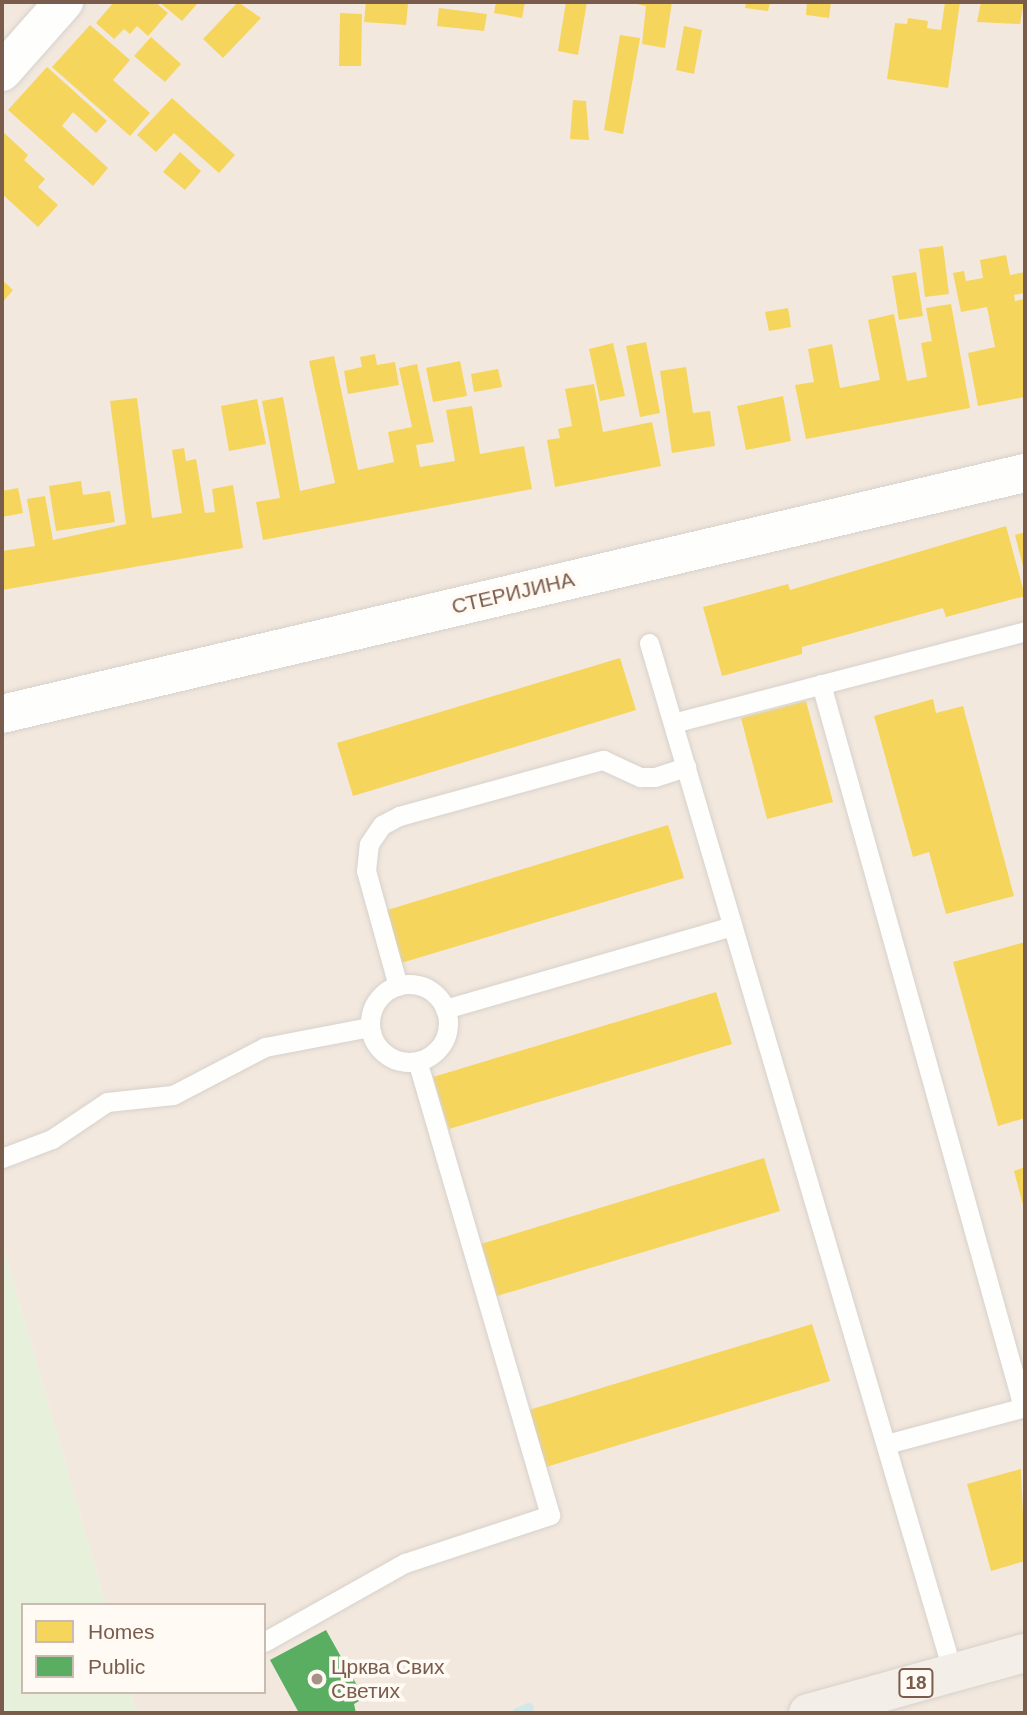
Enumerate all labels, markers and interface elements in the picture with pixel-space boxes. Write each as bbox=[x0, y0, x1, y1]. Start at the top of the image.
street label: СТЕРИЈИНА bbox=[449, 567, 577, 619]
legend bbox=[21, 1603, 266, 1694]
text: Homes bbox=[88, 1620, 155, 1643]
place label: Црква Свих Светих bbox=[331, 1654, 444, 1704]
text: Public bbox=[88, 1655, 145, 1678]
road number: 18 bbox=[897, 1667, 935, 1698]
marker: Црква Свих Светих bbox=[309, 1671, 325, 1687]

